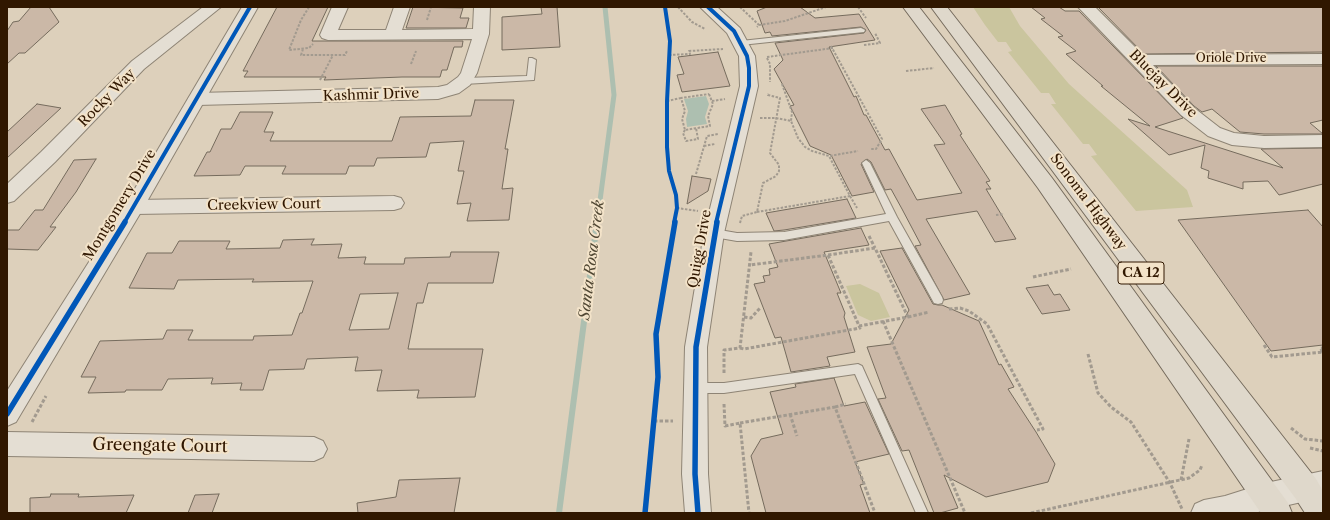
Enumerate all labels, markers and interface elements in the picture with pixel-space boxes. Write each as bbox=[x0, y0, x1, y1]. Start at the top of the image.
street label: Bluejay Drive bbox=[1126, 47, 1200, 121]
street label: Oriole Drive bbox=[1196, 52, 1266, 66]
street label: Rocky Way bbox=[75, 65, 139, 131]
street label: Kashmir Drive bbox=[323, 85, 419, 105]
street label: Montgomery Drive bbox=[80, 146, 160, 264]
street label: Sonoma Highway bbox=[1046, 150, 1130, 254]
street label: Creekview Court bbox=[207, 196, 321, 214]
water label: Santa Rosa Creek bbox=[576, 199, 608, 321]
street label: Quigg Drive bbox=[685, 208, 715, 290]
road number: CA 12 bbox=[1118, 262, 1164, 284]
street label: Greengate Court bbox=[92, 435, 228, 457]

